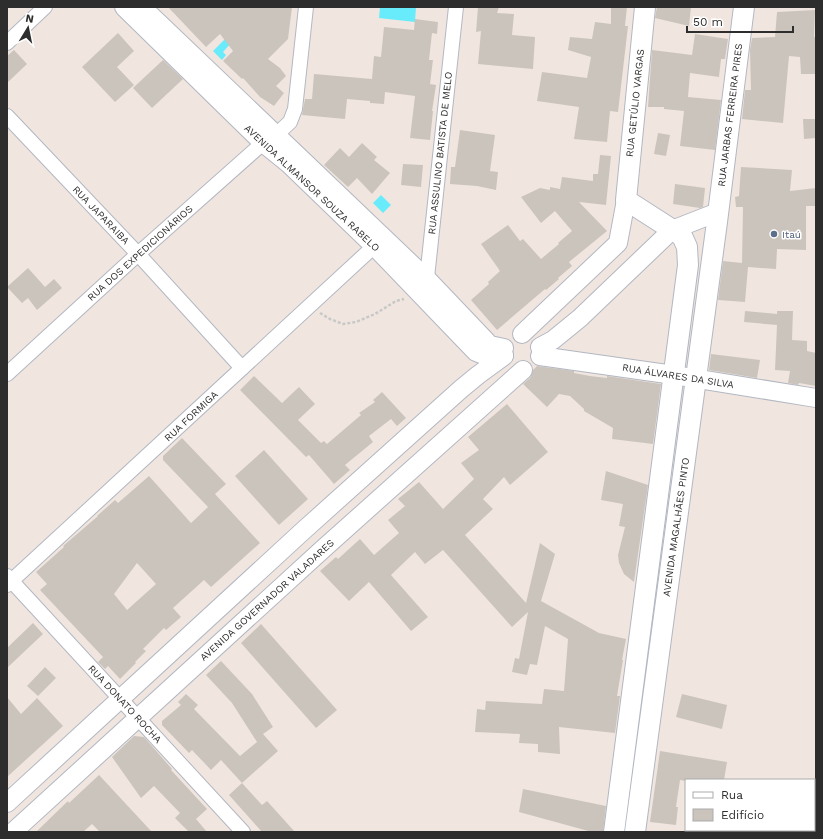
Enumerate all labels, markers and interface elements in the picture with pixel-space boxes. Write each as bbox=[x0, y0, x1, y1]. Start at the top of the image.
north arrow bbox=[8, 8, 48, 48]
scale bar bbox=[687, 8, 793, 34]
text: N bbox=[25, 12, 35, 26]
text: 50 m bbox=[693, 15, 723, 29]
street label: RUA JARBAS FERREIRA PIRES bbox=[716, 43, 744, 187]
street label: RUA GETÚLIO VARGAS bbox=[624, 48, 646, 158]
street label: RUA ASSULINO BATISTA DE MELO bbox=[426, 71, 454, 235]
street label: AVENIDA ALMANSOR SOUZA RABELO bbox=[242, 122, 382, 254]
street label: RUA JAPARAIBA bbox=[71, 184, 132, 247]
street label: RUA DOS EXPEDICIONÁRIOS bbox=[85, 203, 195, 303]
marker: Itaú bbox=[769, 229, 779, 239]
place label: Itaú bbox=[782, 229, 801, 240]
street label: RUA ÁLVARES DA SILVA bbox=[621, 362, 735, 390]
street label: RUA FORMIGA bbox=[162, 388, 220, 443]
street label: AVENIDA MAGALHÃES PINTO bbox=[661, 457, 691, 597]
street label: AVENIDA GOVERNADOR VALADARES bbox=[198, 537, 336, 663]
street label: RUA DONATO ROCHA bbox=[86, 663, 164, 745]
legend bbox=[685, 779, 815, 831]
text: Rua bbox=[721, 788, 743, 802]
text: Edifício bbox=[721, 808, 764, 822]

